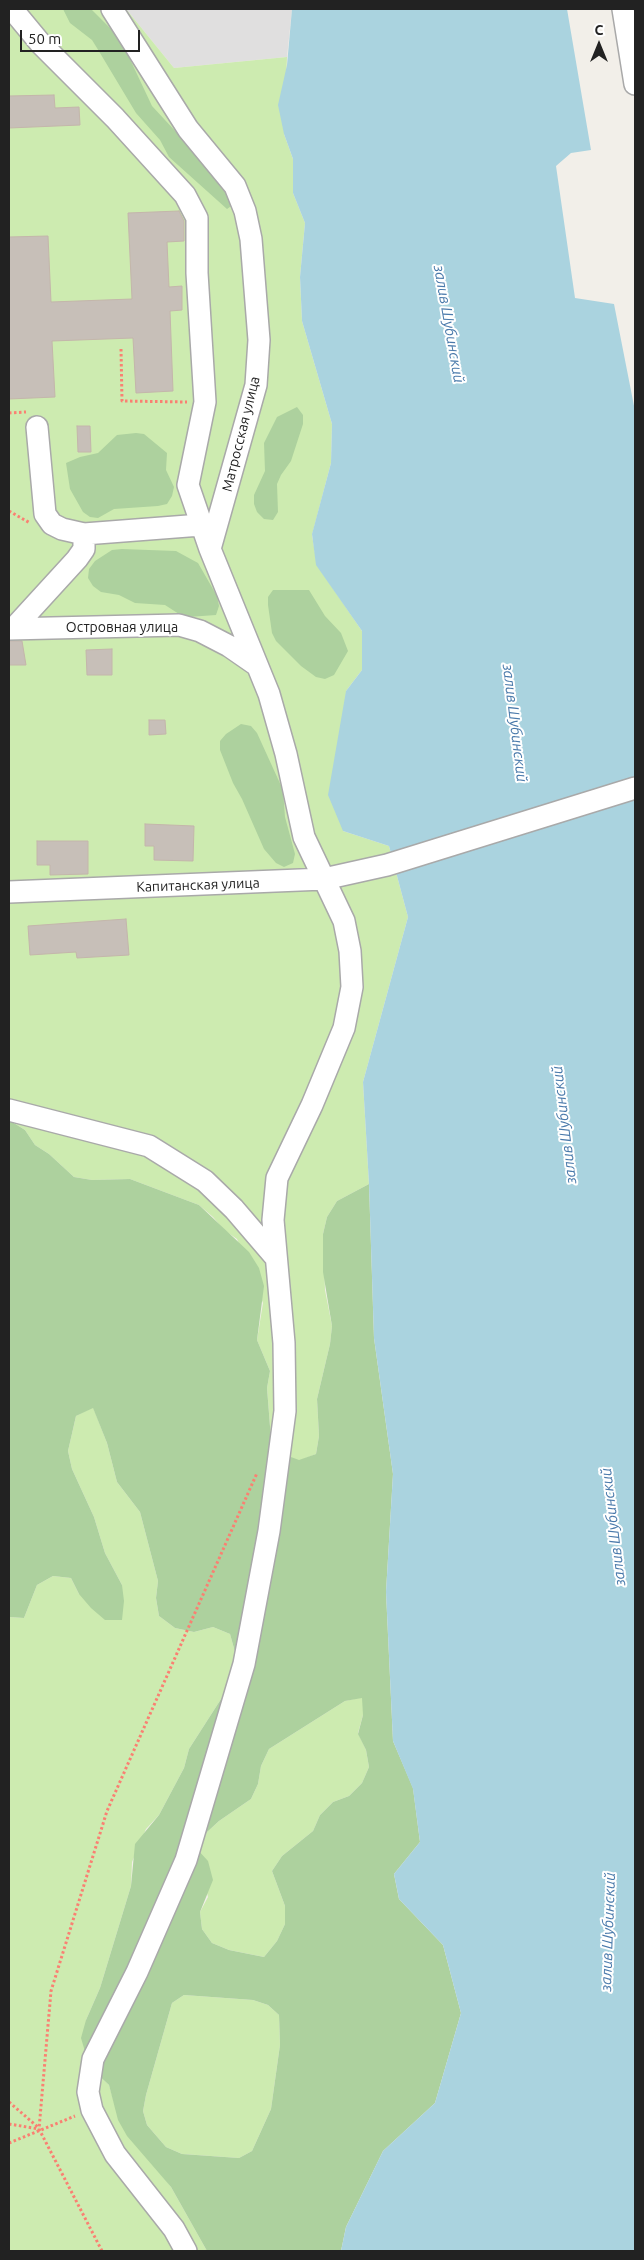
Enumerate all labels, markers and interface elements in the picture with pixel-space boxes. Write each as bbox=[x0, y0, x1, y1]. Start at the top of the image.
scale bar bbox=[22, 20, 142, 52]
north arrow bbox=[574, 20, 624, 70]
text: С bbox=[595, 22, 603, 38]
text: 50 m bbox=[28, 30, 61, 47]
water label: залив Шубинский bbox=[430, 264, 468, 384]
street label: Матросская улица bbox=[219, 375, 263, 493]
street label: Островная улица bbox=[66, 619, 178, 635]
water label: залив Шубинский bbox=[499, 663, 531, 783]
street label: Капитанская улица bbox=[136, 874, 260, 896]
water label: залив Шубинский bbox=[548, 1065, 580, 1185]
water label: залив Шубинский bbox=[597, 1467, 629, 1587]
water label: залив Шубинский bbox=[597, 1872, 619, 1992]

